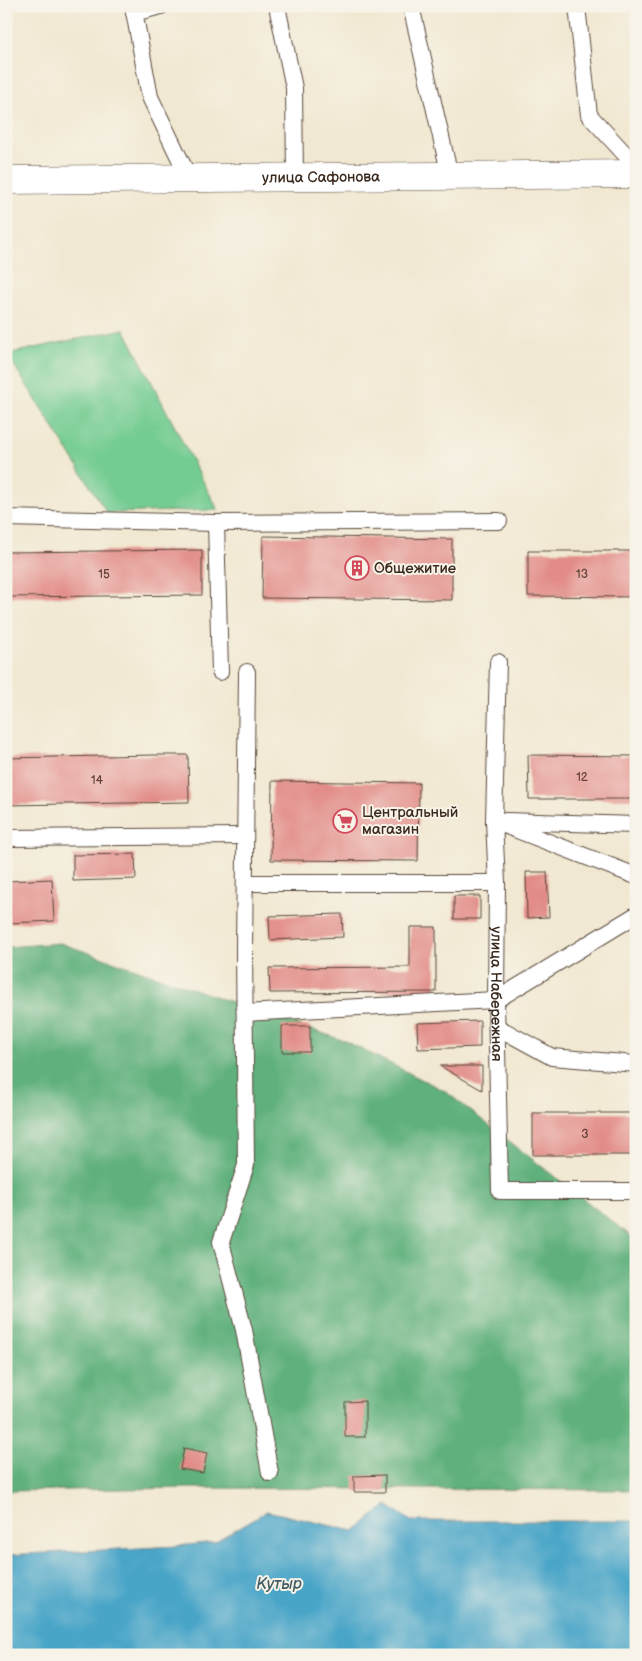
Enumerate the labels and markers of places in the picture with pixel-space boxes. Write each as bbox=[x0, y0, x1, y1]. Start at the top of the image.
building icon: Общежитие bbox=[344, 555, 370, 581]
place label: Общежитие bbox=[374, 559, 456, 578]
place label: Центральный магазин bbox=[362, 803, 458, 839]
supermarket icon: Центральный магазин bbox=[332, 808, 358, 834]

